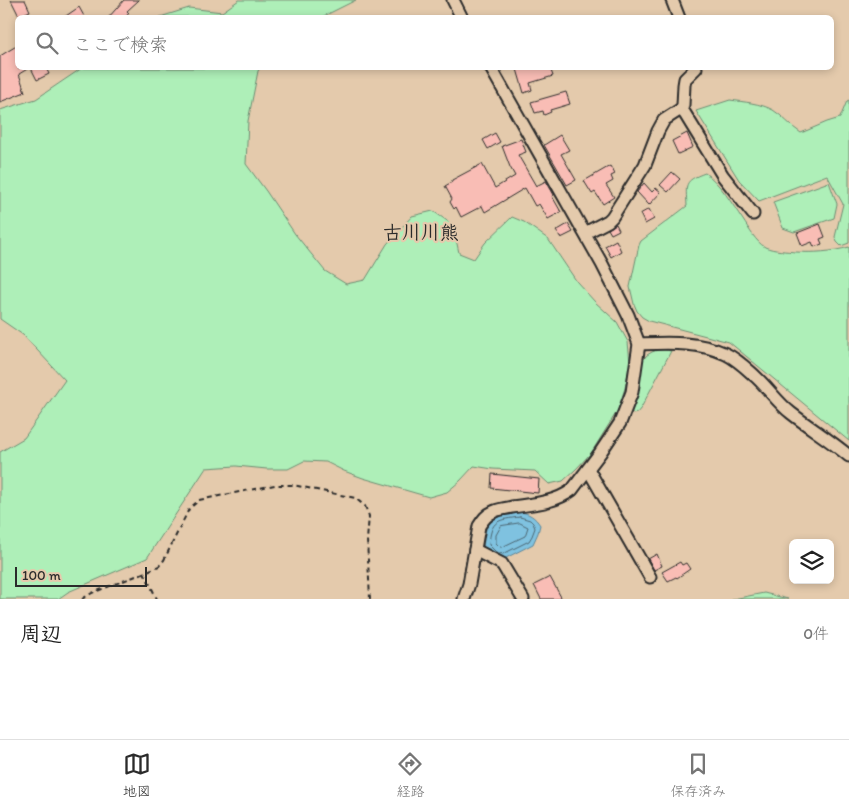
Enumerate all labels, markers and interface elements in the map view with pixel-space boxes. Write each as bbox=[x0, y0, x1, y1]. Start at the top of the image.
search box bbox=[15, 15, 834, 70]
icon: search bbox=[33, 29, 61, 57]
text: ここで検索 bbox=[73, 33, 168, 56]
district label: 古川川熊 bbox=[383, 221, 459, 244]
map controls bbox=[789, 539, 834, 584]
button: layers bbox=[789, 539, 834, 584]
scale bar bbox=[15, 564, 148, 587]
text: 100 m bbox=[22, 567, 61, 584]
text: 周辺 bbox=[20, 621, 62, 646]
text: 0件 bbox=[803, 624, 829, 643]
tab: 地図 bbox=[123, 750, 151, 800]
tab: 経路 bbox=[396, 750, 424, 800]
tab: 保存済み bbox=[670, 750, 726, 800]

